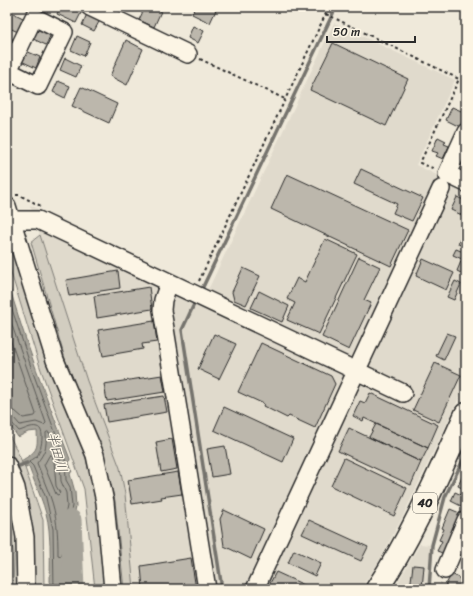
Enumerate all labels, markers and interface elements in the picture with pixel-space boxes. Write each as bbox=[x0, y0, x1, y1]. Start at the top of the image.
scale bar bbox=[327, 18, 415, 44]
text: 50 m bbox=[333, 21, 360, 43]
water label: 半田川 bbox=[39, 428, 75, 476]
road number: 40 bbox=[413, 493, 437, 513]

